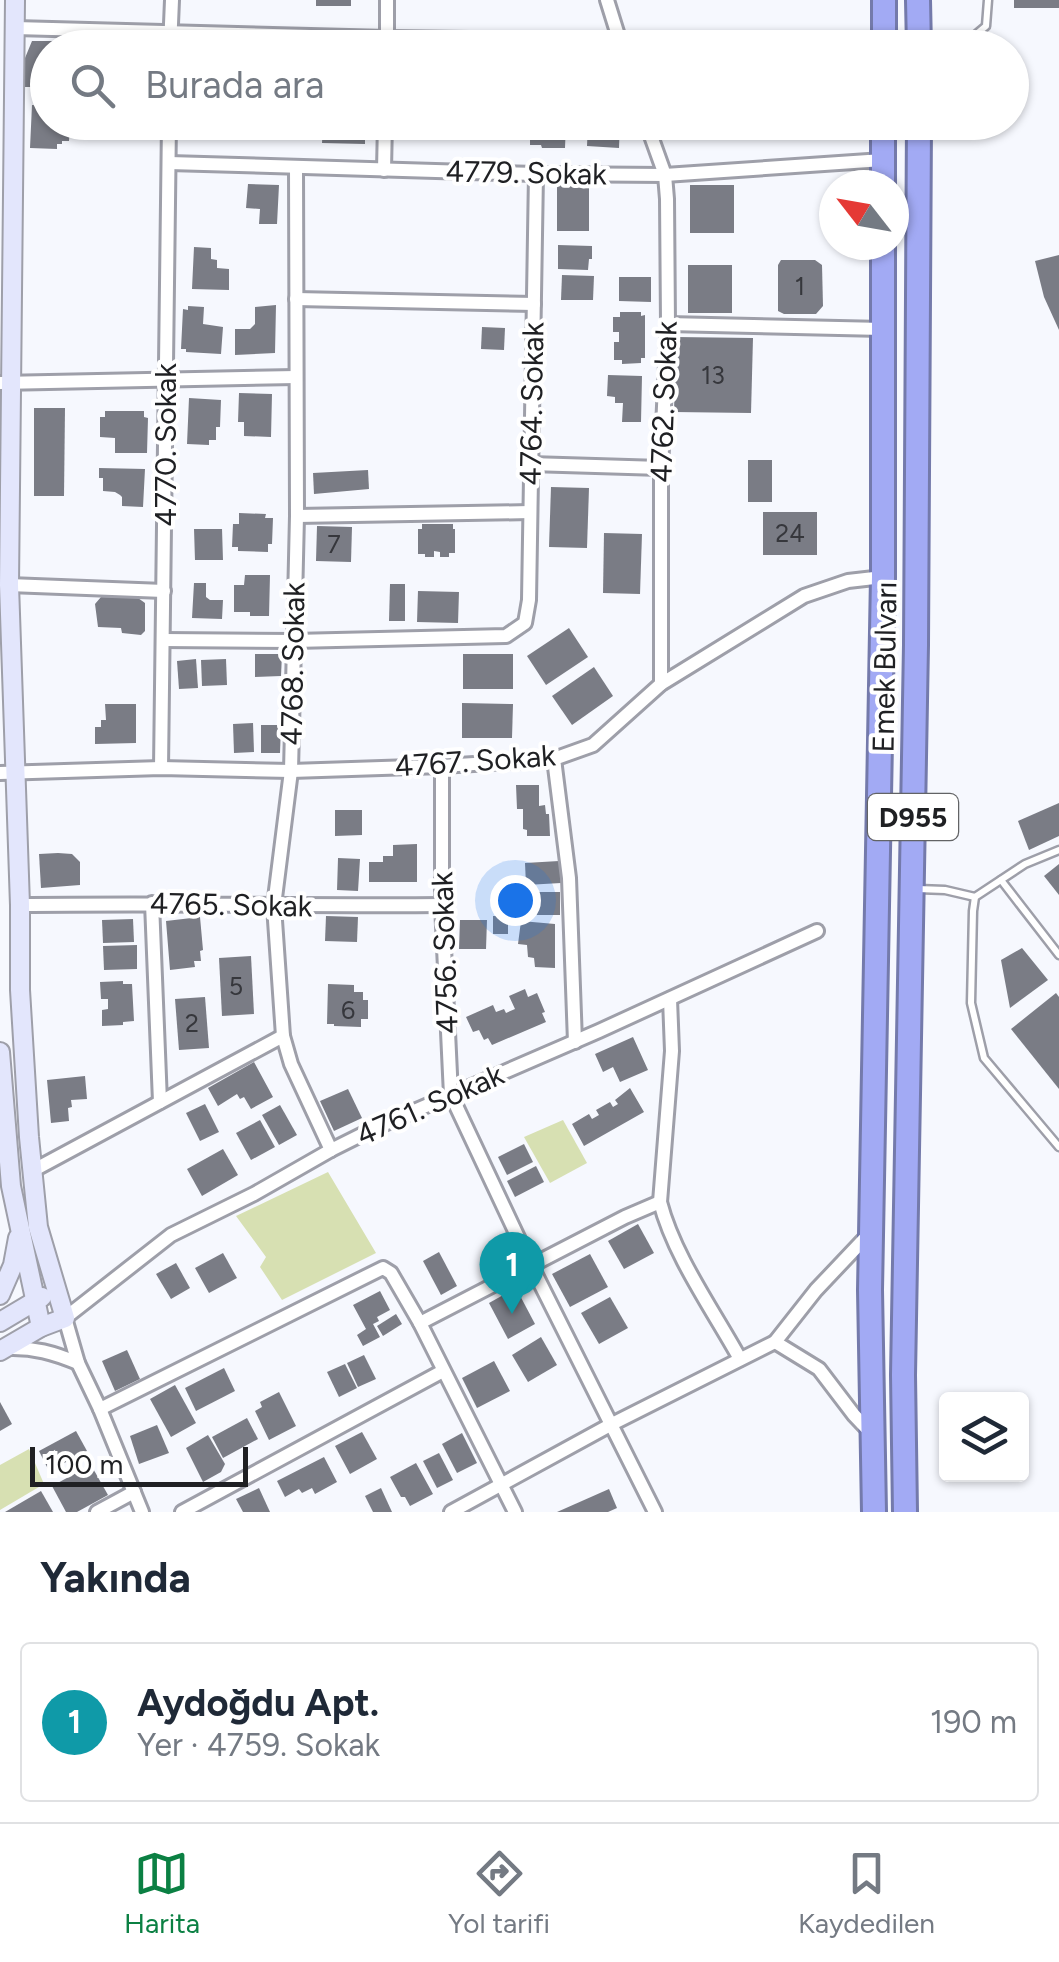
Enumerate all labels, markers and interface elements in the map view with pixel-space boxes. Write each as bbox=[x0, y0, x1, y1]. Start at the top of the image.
search box bbox=[30, 30, 1029, 140]
icon: search bbox=[65, 58, 120, 113]
text: Burada ara bbox=[145, 62, 324, 108]
street label: 4779. Sokak bbox=[445, 153, 607, 192]
north arrow bbox=[819, 170, 909, 260]
house number: 1 bbox=[795, 271, 805, 301]
street label: 4762. Sokak bbox=[642, 320, 685, 484]
street label: 4764. Sokak bbox=[512, 321, 551, 486]
house number: 13 bbox=[701, 360, 725, 390]
street label: 4770. Sokak bbox=[147, 363, 184, 527]
house number: 24 bbox=[775, 518, 805, 548]
house number: 7 bbox=[327, 529, 341, 559]
street label: 4768. Sokak bbox=[273, 581, 312, 746]
street label: Emek Bulvarı bbox=[865, 581, 904, 753]
street label: 4767. Sokak bbox=[393, 736, 557, 785]
road number: D955 bbox=[868, 794, 958, 840]
street label: 4756. Sokak bbox=[423, 871, 466, 1035]
your location bbox=[490, 875, 541, 926]
street label: 4765. Sokak bbox=[149, 885, 313, 924]
house number: 5 bbox=[229, 971, 243, 1001]
house number: 6 bbox=[341, 995, 355, 1025]
house number: 2 bbox=[185, 1008, 199, 1038]
street label: 4761. Sokak bbox=[350, 1055, 510, 1154]
pin: 1 bbox=[480, 1232, 544, 1314]
map controls bbox=[939, 1392, 1029, 1482]
button: layers bbox=[939, 1392, 1029, 1482]
scale bar bbox=[30, 1442, 248, 1486]
text: 100 m bbox=[45, 1447, 123, 1481]
text: Yakında bbox=[40, 1552, 191, 1603]
text: Aydoğdu Apt. bbox=[137, 1680, 379, 1726]
text: 1 bbox=[68, 1703, 81, 1741]
text: 190 m bbox=[930, 1703, 1017, 1741]
text: Yer · 4759. Sokak bbox=[137, 1726, 380, 1764]
tab: Harita bbox=[124, 1846, 200, 1940]
tab: Yol tarifi bbox=[448, 1846, 550, 1940]
tab: Kaydedilen bbox=[798, 1846, 935, 1940]

